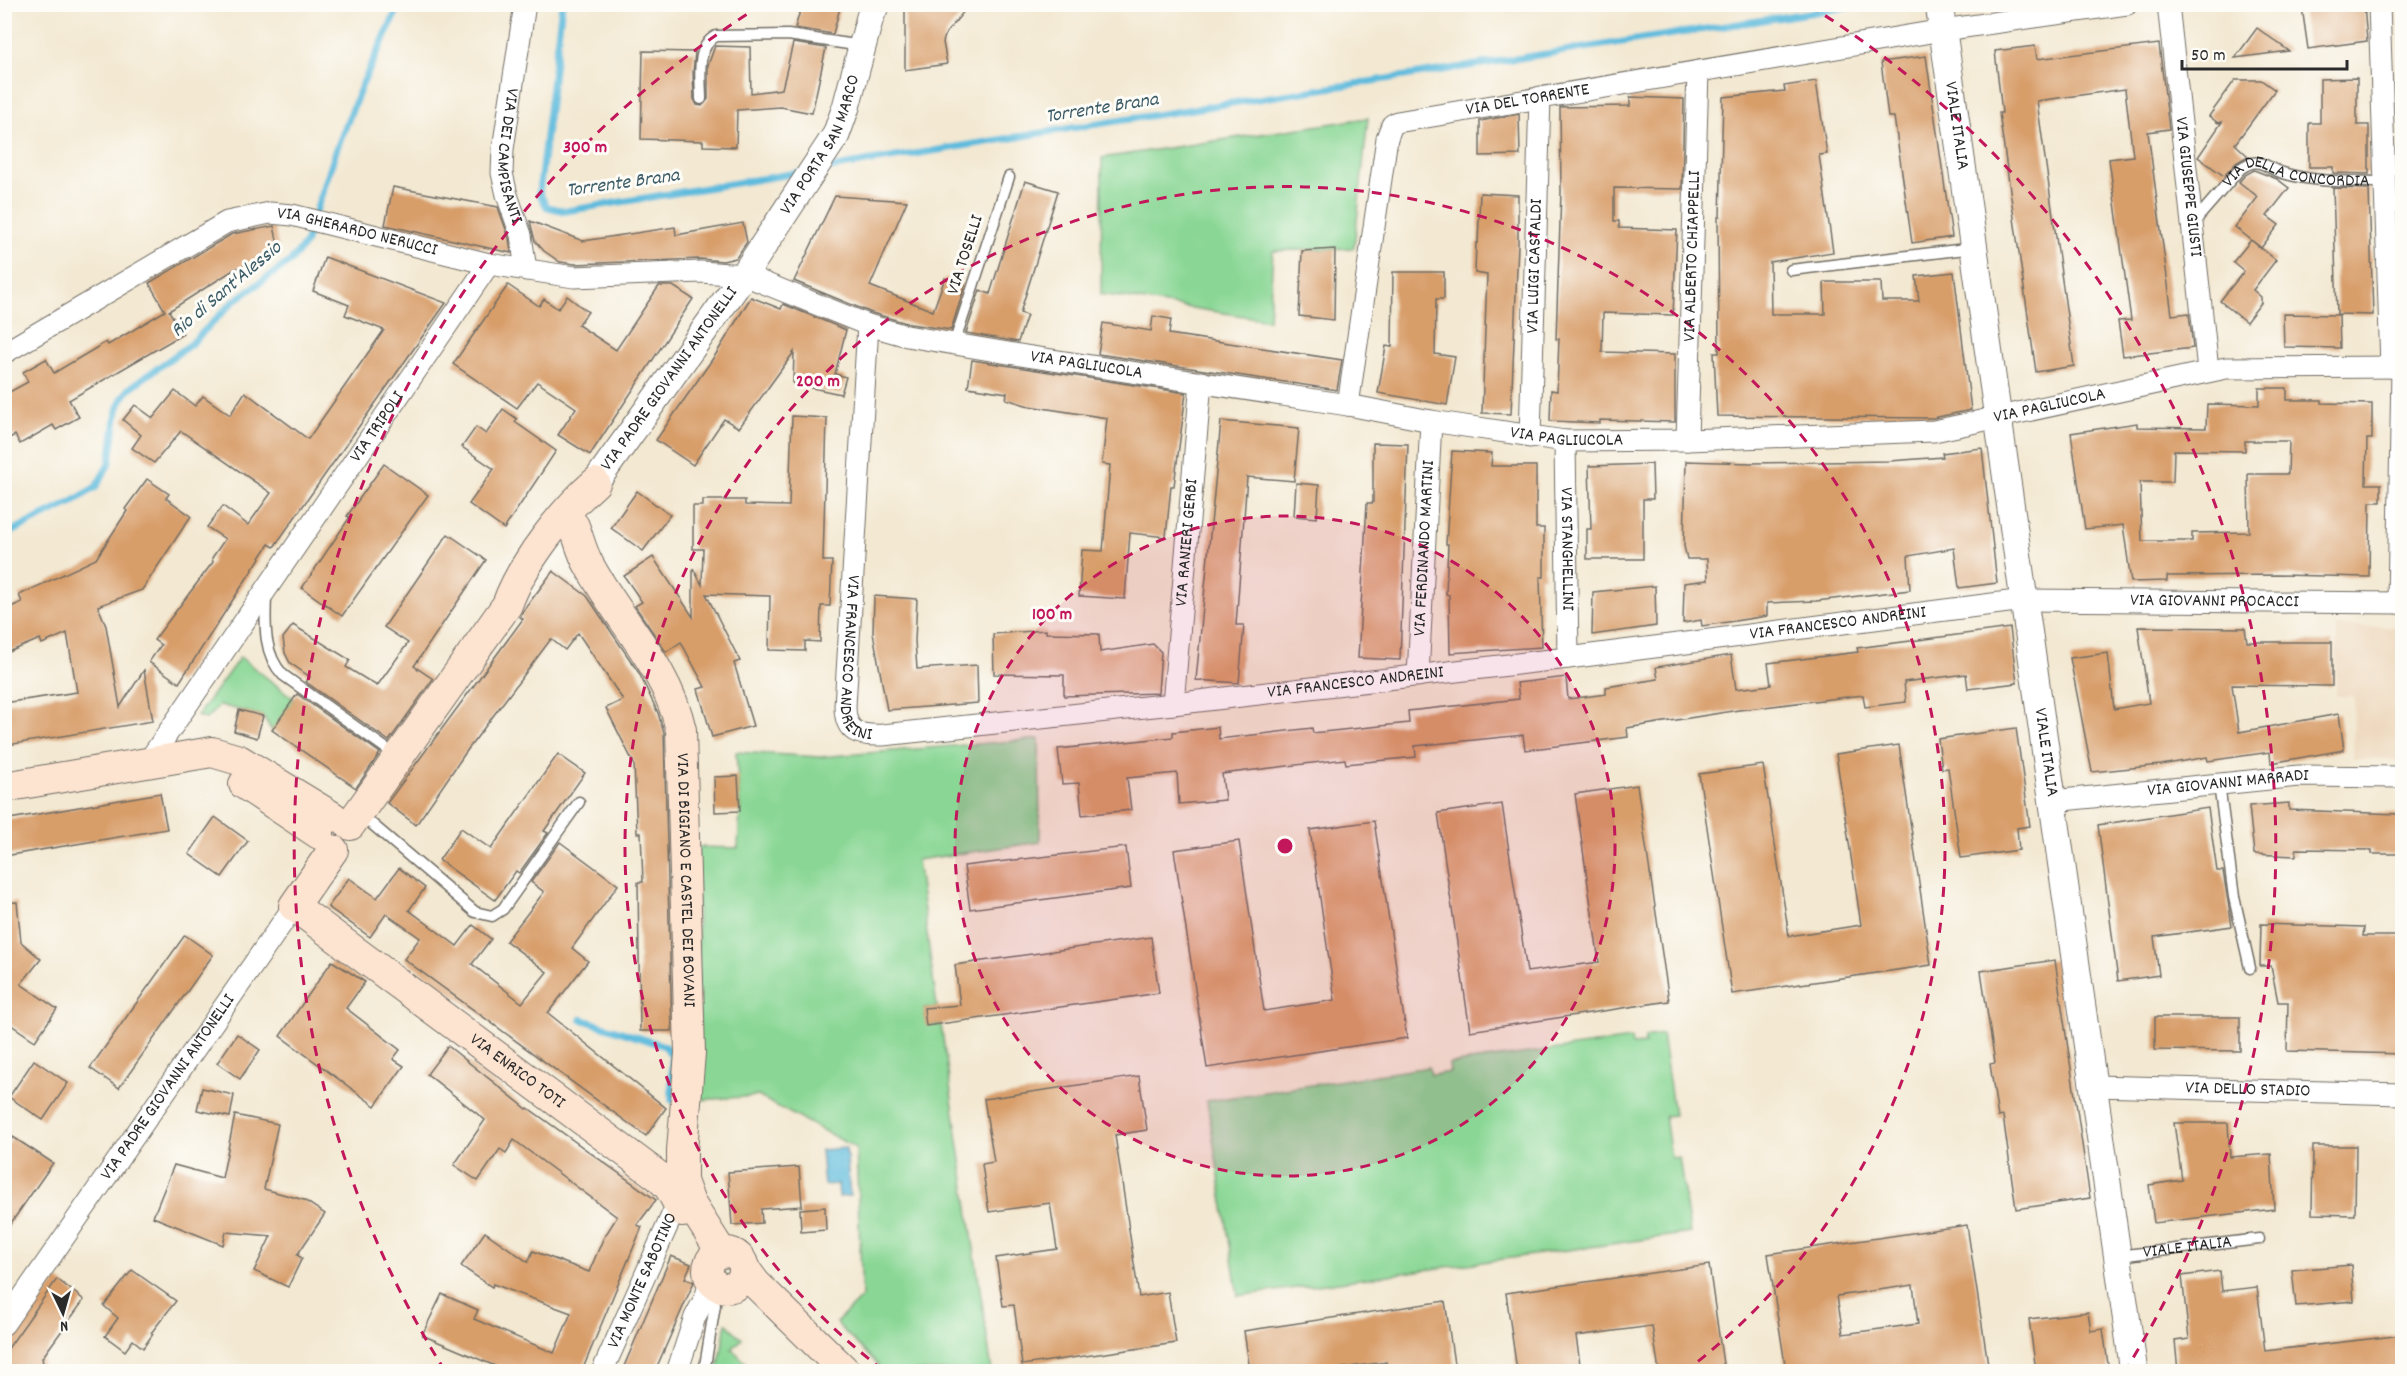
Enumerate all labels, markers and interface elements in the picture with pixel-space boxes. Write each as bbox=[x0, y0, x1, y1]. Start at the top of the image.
scale bar bbox=[2182, 33, 2347, 71]
text: 50 m bbox=[2191, 44, 2226, 69]
street label: VIA PORTA SAN MARCO bbox=[774, 72, 867, 220]
street label: VIA DEL TORRENTE bbox=[1464, 77, 1591, 123]
street label: VIALE ITALIA bbox=[1938, 80, 1975, 172]
street label: VIA DEI CAMPISANTI bbox=[490, 86, 529, 228]
water label: Torrente Brana bbox=[1044, 86, 1162, 132]
street label: VIA GIUSEPPE GIUSTI bbox=[2168, 116, 2208, 259]
text: 300 m bbox=[563, 136, 607, 161]
street label: VIA DELLA CONCORDIA bbox=[2217, 150, 2370, 194]
water label: Torrente Brana bbox=[565, 162, 683, 206]
street label: VIA ALBERTO CHIAPPELLI bbox=[1677, 170, 1708, 342]
street label: VIA LUIGI CASTALDI bbox=[1521, 198, 1550, 334]
street label: VIA GHERARDO NERUCCI bbox=[276, 201, 440, 263]
street label: VIA TOSELLI bbox=[941, 212, 991, 298]
water label: Rio di Sant'Alessio bbox=[165, 234, 289, 345]
street label: VIA PADRE GIOVANNI ANTONELLI bbox=[595, 281, 744, 476]
street label: VIA PAGLIUCOLA bbox=[1029, 344, 1145, 386]
text: 200 m bbox=[796, 370, 840, 395]
street label: VIA PAGLIUCOLA bbox=[1992, 382, 2108, 430]
street label: VIA TRIPOLI bbox=[344, 386, 411, 468]
street label: VIA PAGLIUCOLA bbox=[1509, 420, 1624, 453]
street label: VIA FERDINANDO MARTINI bbox=[1408, 459, 1442, 637]
street label: VIA RANIERI GERBI bbox=[1169, 477, 1205, 608]
street label: VIA STANGHELLINI bbox=[1553, 487, 1580, 611]
street label: VIA FRANCESCO ANDREINI bbox=[832, 574, 873, 748]
street label: VIA GIOVANNI PROCACCI bbox=[2130, 588, 2299, 615]
street label: VIA FRANCESCO ANDREINI bbox=[1749, 600, 1928, 647]
text: 100 m bbox=[1032, 603, 1072, 628]
street label: VIA FRANCESCO ANDREINI bbox=[1266, 660, 1446, 705]
street label: VIALE ITALIA bbox=[2027, 707, 2064, 799]
street label: VIA DI BIGIANO E CASTEL DEI BOVANI bbox=[669, 753, 701, 1008]
street label: VIA GIOVANNI MARRADI bbox=[2146, 763, 2309, 804]
centre of rings bbox=[1275, 836, 1295, 856]
street label: VIA PADRE GIOVANNI ANTONELLI bbox=[95, 989, 242, 1185]
street label: VIA ENRICO TOTI bbox=[464, 1028, 570, 1116]
street label: VIA DELLO STADIO bbox=[2185, 1076, 2311, 1104]
street label: VIA MONTE SABOTINO bbox=[602, 1209, 684, 1353]
street label: VIALE ITALIA bbox=[2142, 1230, 2233, 1265]
north arrow bbox=[33, 1283, 93, 1343]
text: N bbox=[59, 1314, 69, 1337]

